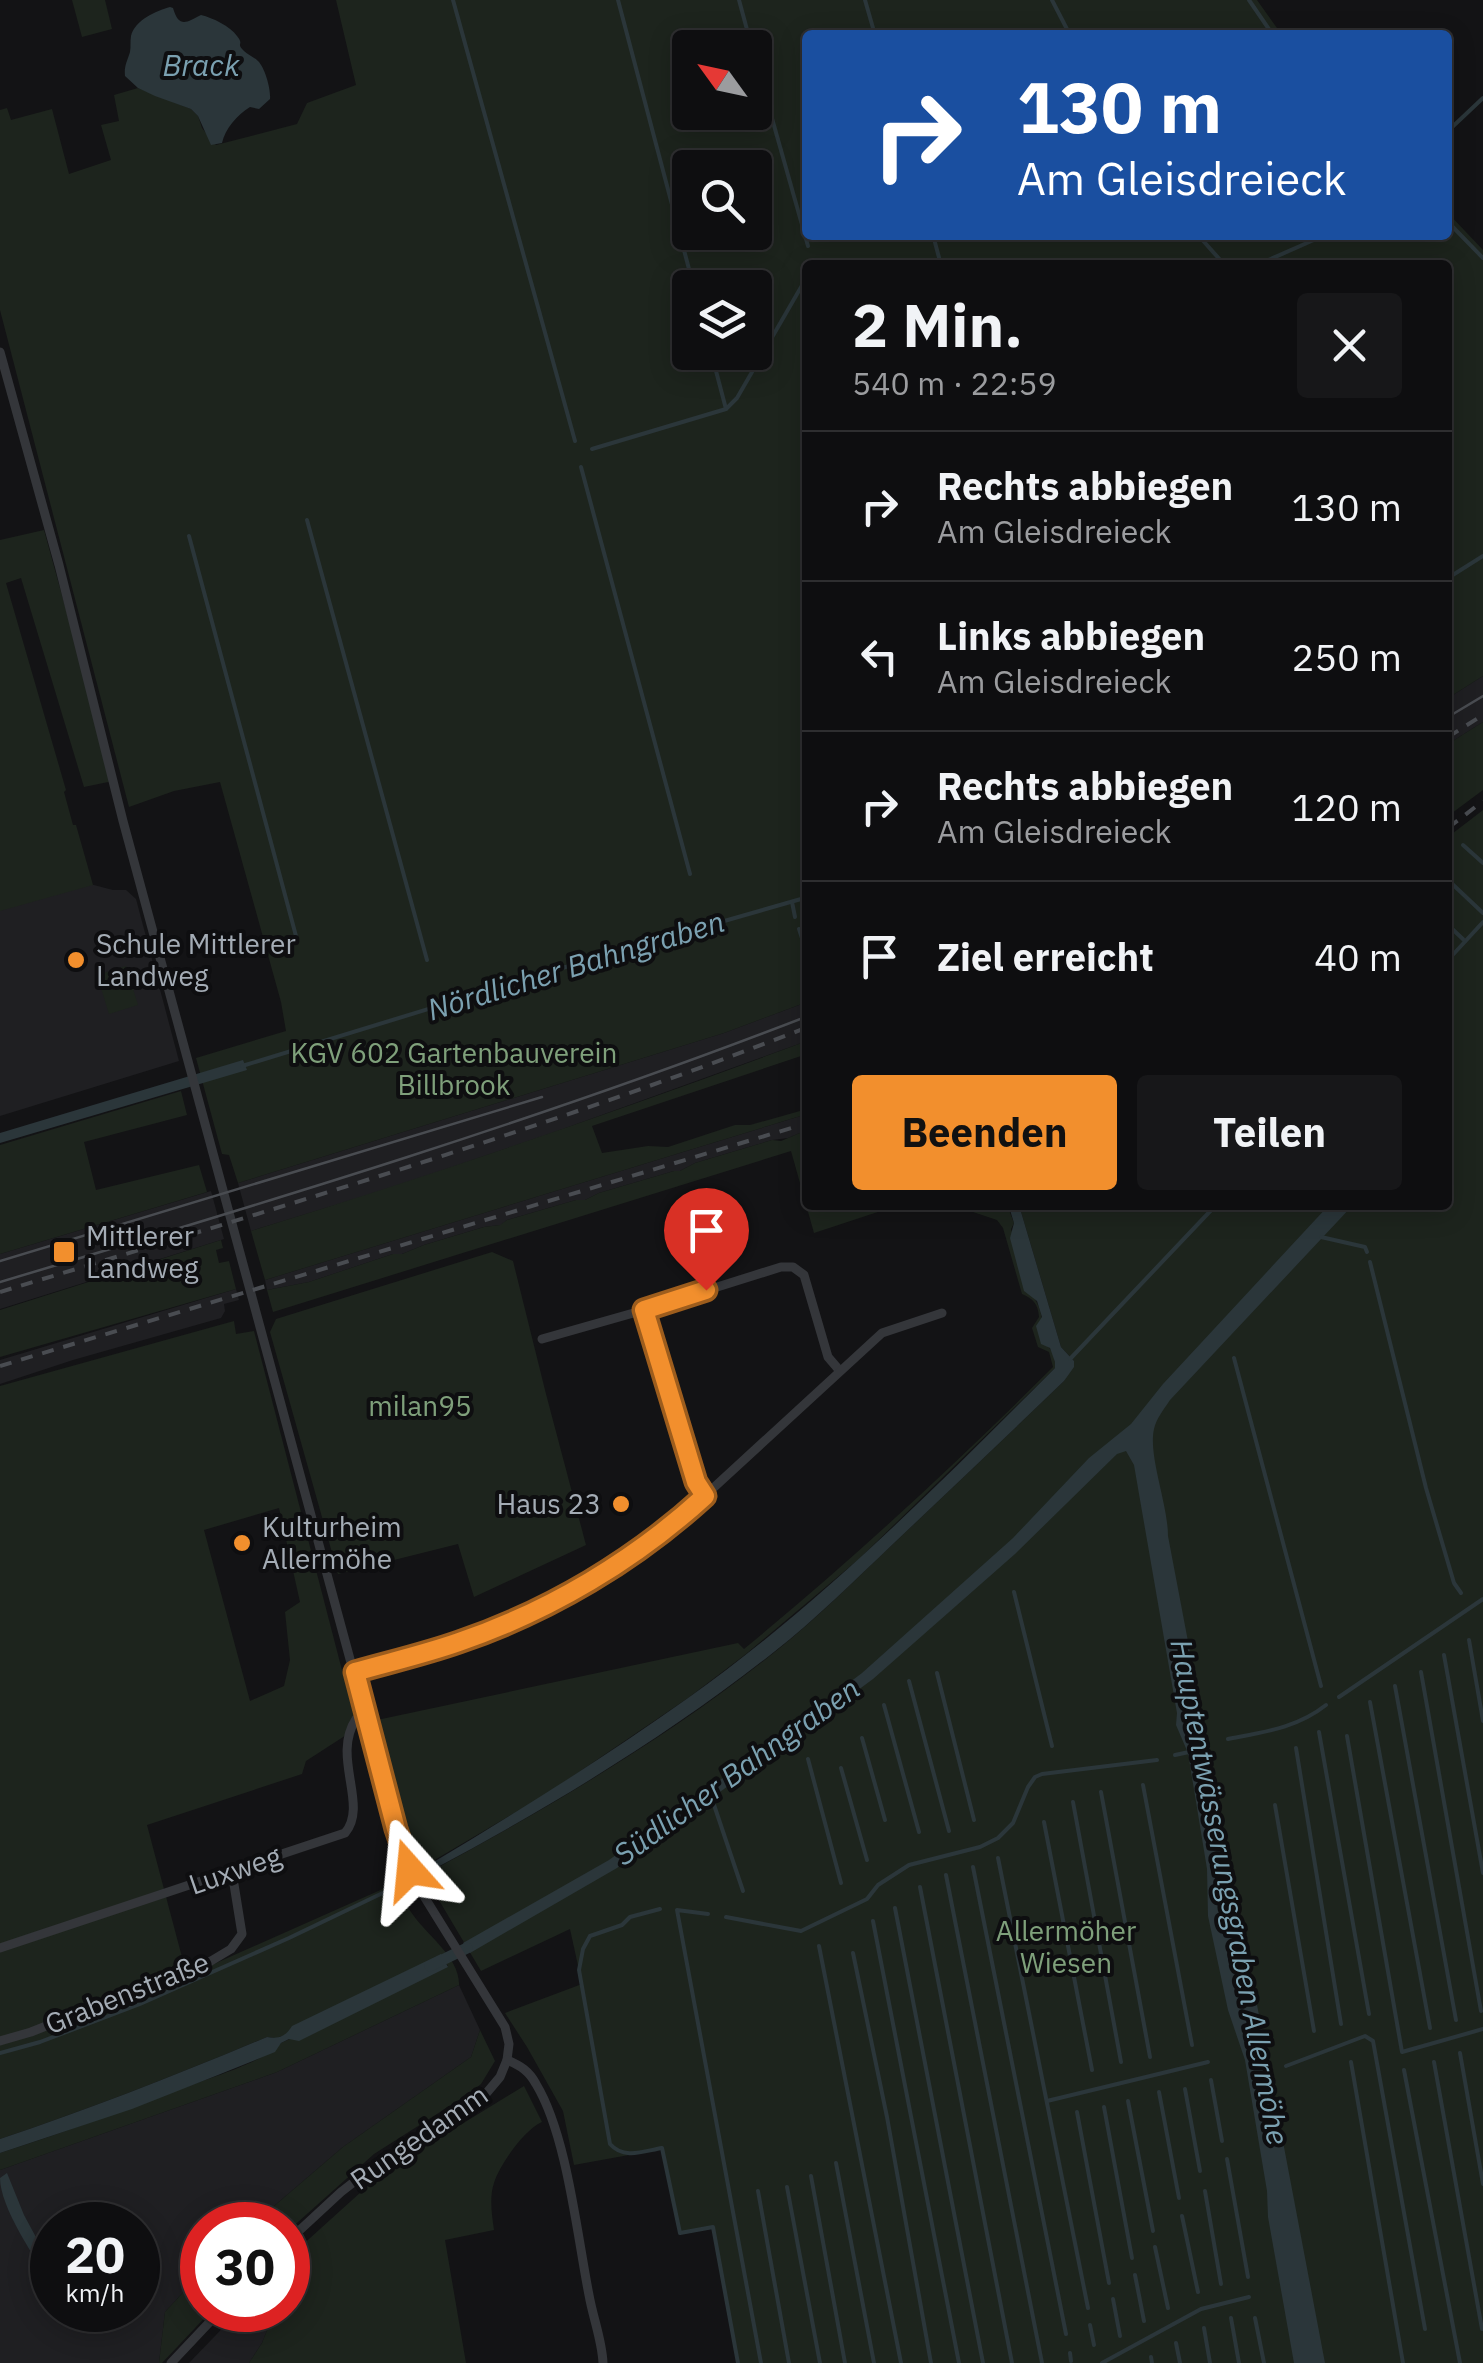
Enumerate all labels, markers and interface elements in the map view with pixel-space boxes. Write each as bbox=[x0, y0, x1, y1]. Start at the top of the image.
north arrow bbox=[672, 30, 772, 130]
map controls bbox=[672, 30, 772, 370]
water label: Brack bbox=[162, 45, 240, 84]
text: 130 m bbox=[1017, 61, 1222, 152]
icon: right bbox=[852, 70, 982, 200]
text: Am Gleisdreieck bbox=[1017, 149, 1347, 207]
button: search bbox=[672, 150, 772, 250]
button: layers bbox=[672, 270, 772, 370]
text: 2 Min. bbox=[852, 285, 1023, 364]
button: close bbox=[1297, 293, 1402, 398]
text: 540 m · 22:59 bbox=[852, 362, 1057, 404]
text: Rechts abbiegen bbox=[937, 461, 1233, 510]
icon: right bbox=[852, 479, 907, 534]
text: 130 m bbox=[1291, 482, 1402, 531]
text: Am Gleisdreieck bbox=[937, 510, 1171, 552]
text: Links abbiegen bbox=[937, 611, 1205, 660]
icon: left bbox=[852, 629, 907, 684]
text: 250 m bbox=[1291, 632, 1402, 681]
text: Am Gleisdreieck bbox=[937, 660, 1171, 702]
text: Rechts abbiegen bbox=[937, 761, 1233, 810]
icon: right bbox=[852, 779, 907, 834]
text: 120 m bbox=[1291, 782, 1402, 831]
text: Am Gleisdreieck bbox=[937, 810, 1171, 852]
water label: Nördlicher Bahngraben bbox=[422, 901, 729, 1028]
place label: Schule Mittlerer Landweg bbox=[96, 925, 296, 994]
icon: arrive bbox=[852, 929, 907, 984]
text: Ziel erreicht bbox=[937, 932, 1154, 981]
text: 40 m bbox=[1314, 932, 1402, 981]
marker: Schule Mittlerer Landweg bbox=[65, 949, 87, 971]
park label: KGV 602 Gartenbauverein Billbrook bbox=[291, 1034, 618, 1103]
button: Beenden bbox=[852, 1075, 1117, 1190]
button: Teilen bbox=[1137, 1075, 1402, 1190]
pin bbox=[664, 1188, 749, 1291]
icon: arrive bbox=[679, 1203, 734, 1258]
place label: Mittlerer Landweg bbox=[86, 1217, 199, 1286]
marker: Mittlerer Landweg bbox=[51, 1239, 77, 1265]
park label: milan95 bbox=[368, 1387, 472, 1424]
place label: Haus 23 bbox=[497, 1485, 601, 1522]
marker: Haus 23 bbox=[610, 1493, 632, 1515]
place label: Kulturheim Allermöhe bbox=[262, 1508, 402, 1577]
marker: Kulturheim Allermöhe bbox=[231, 1532, 253, 1554]
water label: Hauptentwässerungsgraben Allermöhe bbox=[1162, 1636, 1299, 2148]
water label: Südlicher Bahngraben bbox=[605, 1668, 867, 1873]
position arrow bbox=[358, 1818, 462, 1922]
street label: Luxweg bbox=[184, 1836, 286, 1903]
park label: Allermöher Wiesen bbox=[996, 1912, 1136, 1981]
street label: Grabenstraße bbox=[39, 1943, 214, 2042]
street label: Rungedamm bbox=[343, 2076, 495, 2198]
speed limit sign: 30 bbox=[180, 2202, 310, 2332]
text: 20 bbox=[65, 2222, 125, 2287]
text: km/h bbox=[66, 2276, 124, 2309]

